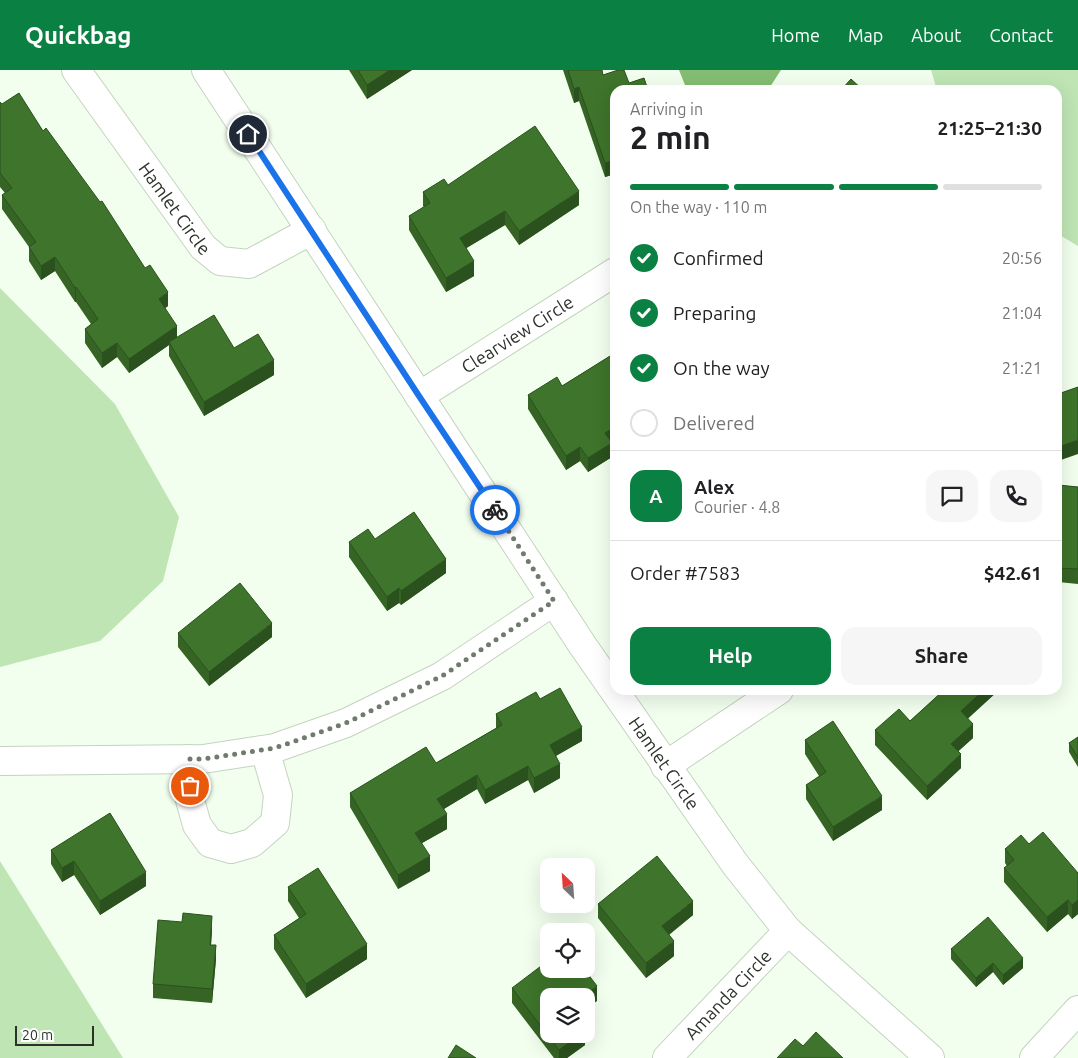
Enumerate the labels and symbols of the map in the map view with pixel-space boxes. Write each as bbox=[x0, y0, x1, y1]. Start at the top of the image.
pin bbox=[227, 113, 269, 155]
street label: Hamlet Circle bbox=[135, 158, 214, 259]
street label: Clearview Circle bbox=[457, 291, 577, 377]
courier bbox=[470, 485, 520, 535]
street label: Hamlet Circle bbox=[625, 713, 704, 813]
pin bbox=[169, 765, 211, 807]
north arrow bbox=[540, 858, 595, 912]
street label: Amanda Circle bbox=[680, 945, 775, 1043]
scale bar bbox=[15, 1023, 94, 1046]

